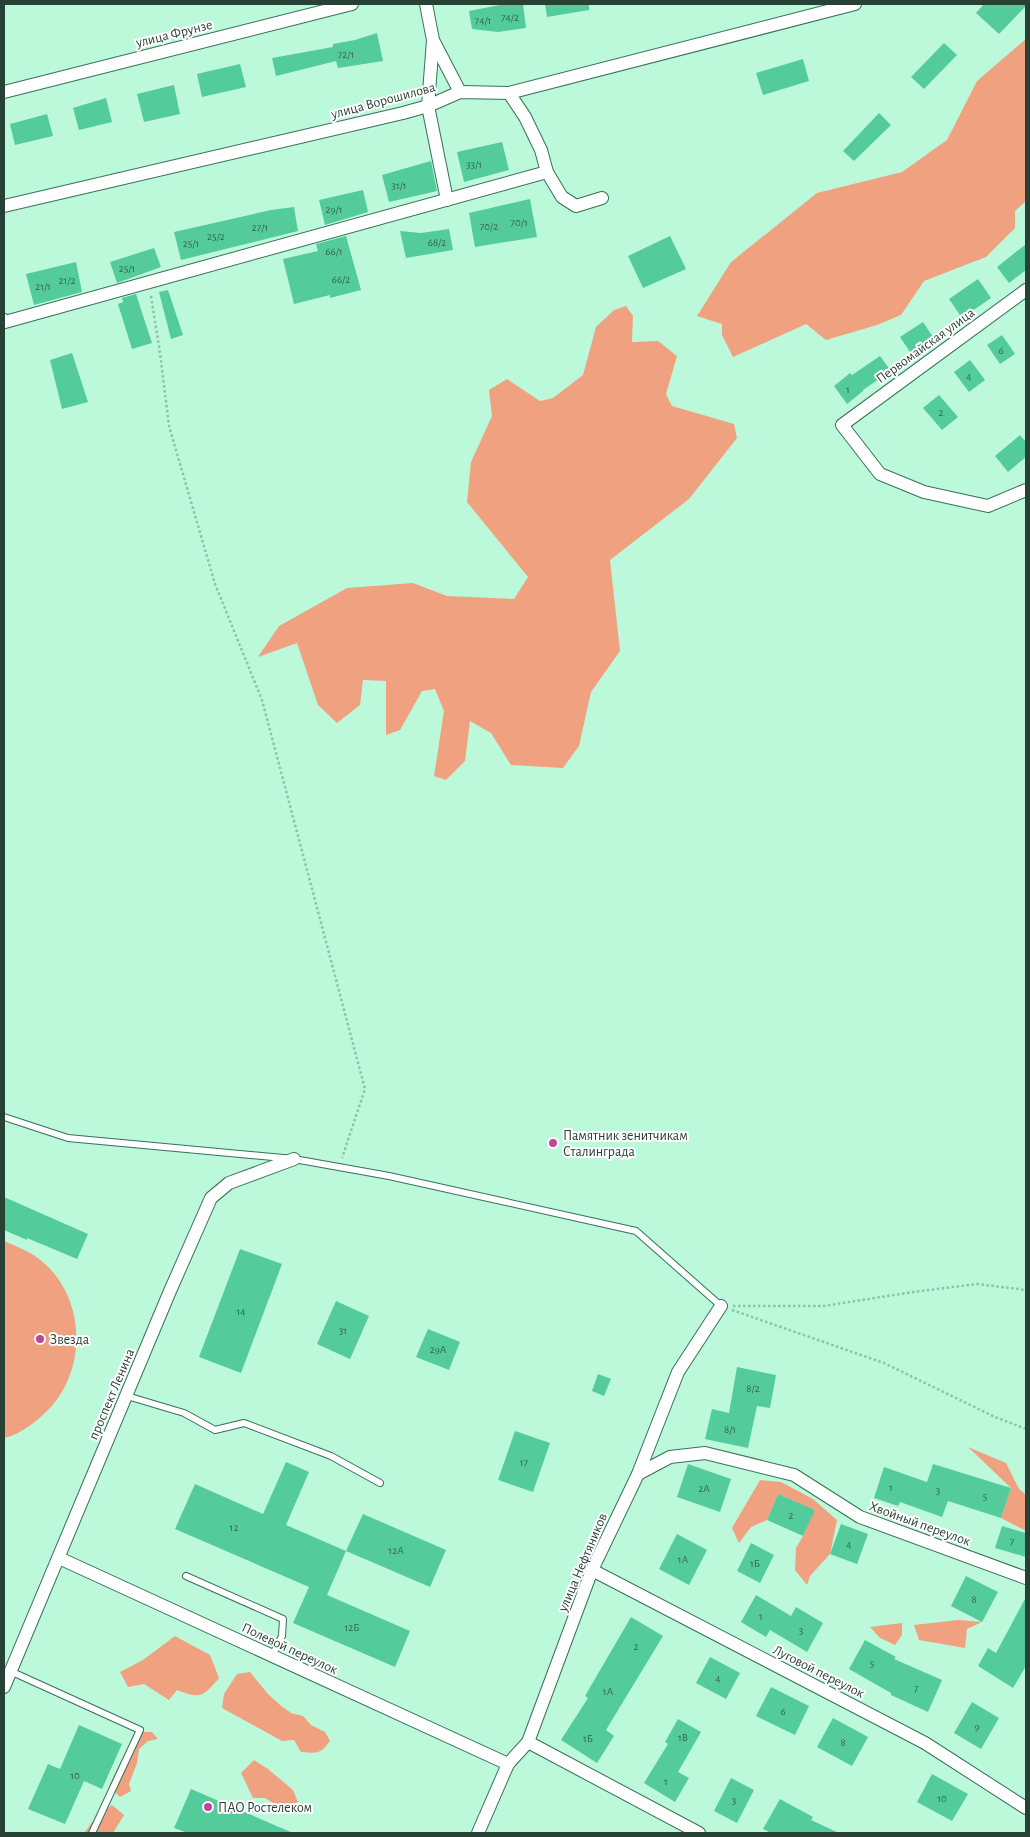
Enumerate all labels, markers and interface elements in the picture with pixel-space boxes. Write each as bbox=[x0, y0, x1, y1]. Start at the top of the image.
house number: 74/2 bbox=[501, 12, 519, 23]
house number: 74/1 bbox=[475, 15, 491, 26]
street label: улица Фрунзе bbox=[134, 18, 214, 50]
house number: 72/1 bbox=[338, 49, 354, 60]
street label: улица Ворошилова bbox=[329, 80, 437, 122]
house number: 33/1 bbox=[466, 159, 482, 170]
house number: 31/1 bbox=[391, 180, 407, 191]
house number: 29/1 bbox=[325, 204, 343, 215]
house number: 70/1 bbox=[510, 217, 528, 228]
house number: 70/2 bbox=[480, 221, 498, 232]
house number: 27/1 bbox=[252, 222, 268, 233]
house number: 25/2 bbox=[207, 231, 225, 242]
house number: 68/2 bbox=[428, 237, 446, 248]
house number: 25/1 bbox=[183, 238, 199, 249]
house number: 66/1 bbox=[325, 246, 343, 257]
house number: 25/1 bbox=[119, 263, 135, 274]
house number: 66/2 bbox=[332, 274, 350, 285]
house number: 21/2 bbox=[59, 275, 75, 286]
house number: 21/1 bbox=[35, 281, 51, 292]
street label: Первомайская улица bbox=[874, 305, 978, 386]
house number: 6 bbox=[998, 345, 1004, 356]
house number: 4 bbox=[966, 371, 972, 382]
house number: 1 bbox=[846, 384, 850, 395]
house number: 2 bbox=[938, 407, 944, 418]
place label: Памятник зенитчикам Сталинграда bbox=[563, 1129, 688, 1159]
marker: Памятник зенитчикам Сталинграда bbox=[547, 1137, 559, 1149]
house number: 14 bbox=[236, 1306, 246, 1317]
house number: 31 bbox=[339, 1325, 347, 1336]
marker: Звезда bbox=[34, 1333, 46, 1345]
place label: Звезда bbox=[50, 1333, 90, 1347]
house number: 29А bbox=[430, 1344, 447, 1355]
street label: проспект Ленина bbox=[86, 1346, 138, 1442]
house number: 8/2 bbox=[746, 1383, 760, 1394]
house number: 8/1 bbox=[724, 1424, 736, 1435]
house number: 17 bbox=[520, 1457, 529, 1468]
house number: 1 bbox=[889, 1482, 893, 1493]
house number: 2А bbox=[698, 1483, 710, 1494]
house number: 3 bbox=[936, 1485, 941, 1496]
house number: 5 bbox=[983, 1491, 988, 1502]
street label: Хвойный переулок bbox=[867, 1499, 973, 1549]
house number: 2 bbox=[788, 1510, 794, 1521]
street label: улица Нефтяников bbox=[556, 1511, 610, 1615]
house number: 12 bbox=[230, 1522, 238, 1533]
house number: 7 bbox=[1010, 1536, 1015, 1547]
house number: 4 bbox=[846, 1539, 852, 1550]
house number: 12А bbox=[388, 1545, 404, 1556]
house number: 1А bbox=[678, 1554, 689, 1565]
house number: 1Б bbox=[750, 1558, 760, 1569]
house number: 8 bbox=[971, 1594, 977, 1605]
house number: 1 bbox=[759, 1611, 763, 1622]
street label: Полевой переулок bbox=[239, 1621, 340, 1677]
house number: 12Б bbox=[344, 1622, 360, 1633]
house number: 3 bbox=[799, 1625, 804, 1636]
house number: 2 bbox=[633, 1641, 639, 1652]
street label: Луговой переулок bbox=[771, 1643, 867, 1701]
house number: 5 bbox=[870, 1658, 875, 1669]
house number: 4 bbox=[715, 1673, 721, 1684]
house number: 7 bbox=[914, 1683, 919, 1694]
house number: 1А bbox=[603, 1686, 614, 1697]
house number: 6 bbox=[780, 1706, 786, 1717]
house number: 9 bbox=[974, 1721, 980, 1732]
house number: 1В bbox=[678, 1732, 688, 1743]
house number: 1Б bbox=[583, 1733, 593, 1744]
house number: 8 bbox=[840, 1737, 846, 1748]
house number: 10 bbox=[70, 1770, 80, 1781]
house number: 1 bbox=[664, 1776, 668, 1787]
house number: 10 bbox=[937, 1793, 947, 1804]
house number: 3 bbox=[732, 1795, 737, 1806]
marker: ПАО Ростелеком bbox=[202, 1801, 214, 1813]
place label: ПАО Ростелеком bbox=[218, 1801, 312, 1815]

